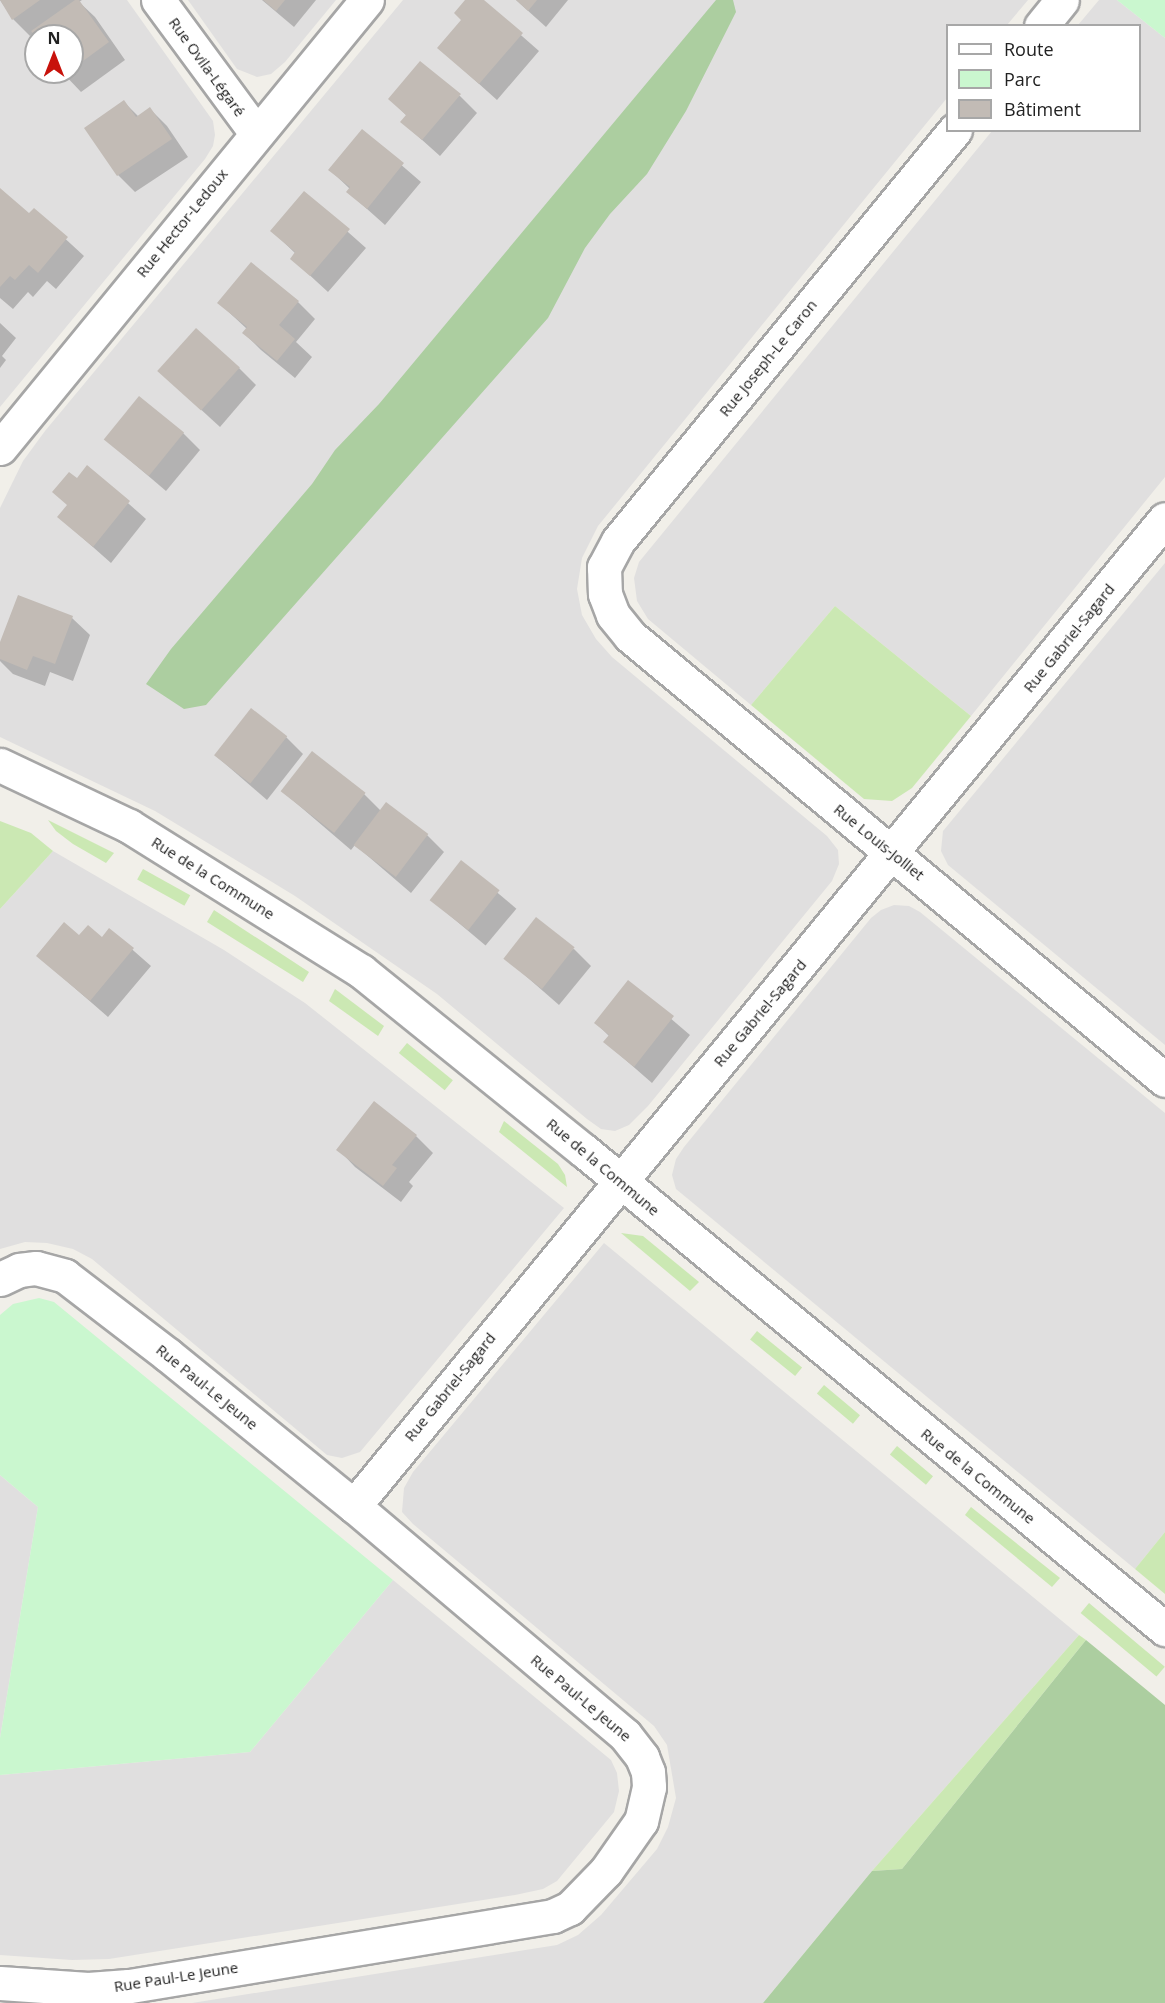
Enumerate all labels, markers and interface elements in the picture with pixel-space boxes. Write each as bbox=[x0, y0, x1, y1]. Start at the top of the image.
street label: Rue Ovila-Légaré bbox=[165, 14, 249, 120]
north arrow bbox=[24, 24, 84, 84]
legend bbox=[946, 24, 1141, 132]
text: N bbox=[47, 27, 61, 49]
text: Route bbox=[1004, 37, 1054, 61]
text: Parc bbox=[1004, 67, 1041, 91]
text: Bâtiment bbox=[1004, 97, 1081, 121]
street label: Rue Hector-Ledoux bbox=[133, 165, 231, 281]
street label: Rue Joseph-Le Caron bbox=[715, 296, 821, 420]
street label: Rue Gabriel-Sagard bbox=[1020, 580, 1118, 696]
street label: Rue Louis-Jolliet bbox=[830, 800, 928, 884]
street label: Rue de la Commune bbox=[148, 833, 278, 923]
street label: Rue Gabriel-Sagard bbox=[710, 956, 810, 1070]
street label: Rue de la Commune bbox=[543, 1115, 663, 1219]
street label: Rue Gabriel-Sagard bbox=[401, 1329, 499, 1445]
street label: Rue Paul-Le Jeune bbox=[153, 1341, 261, 1433]
street label: Rue de la Commune bbox=[917, 1425, 1039, 1527]
street label: Rue Paul-Le Jeune bbox=[527, 1651, 635, 1745]
street label: Rue Paul-Le Jeune bbox=[113, 1958, 239, 1996]

